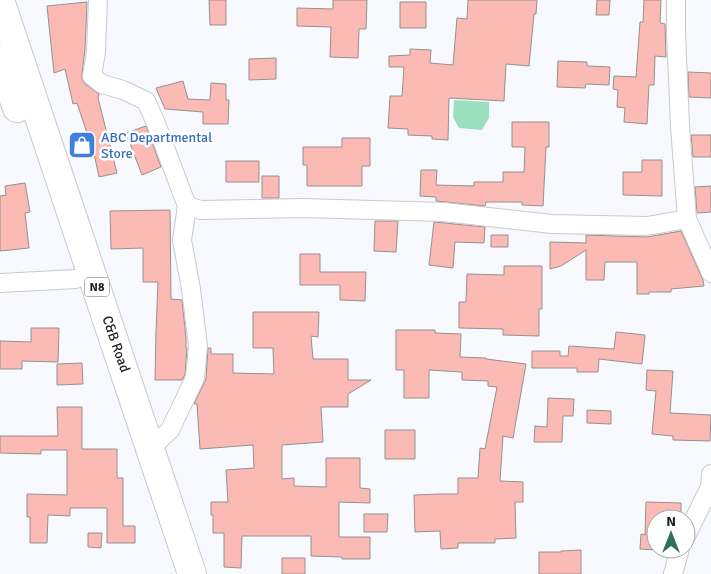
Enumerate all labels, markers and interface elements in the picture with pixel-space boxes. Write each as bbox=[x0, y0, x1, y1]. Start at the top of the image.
place label: ABC Departmental Store bbox=[101, 129, 212, 162]
shop icon: ABC Departmental Store bbox=[67, 130, 97, 160]
road number: N8 bbox=[84, 278, 110, 296]
street label: C&B Road bbox=[98, 313, 134, 375]
north arrow bbox=[646, 509, 696, 559]
text: N bbox=[666, 513, 676, 530]

